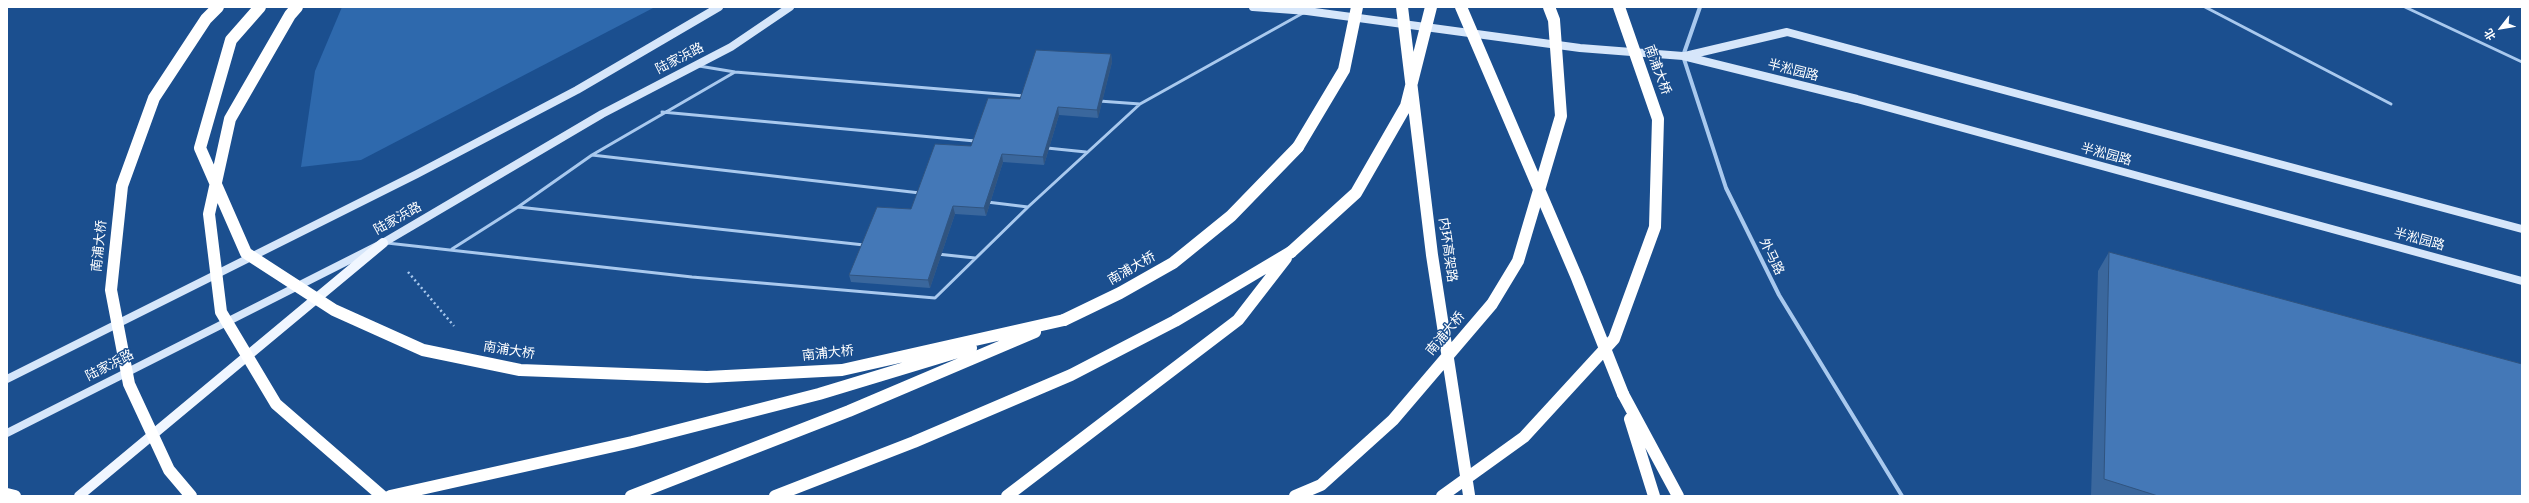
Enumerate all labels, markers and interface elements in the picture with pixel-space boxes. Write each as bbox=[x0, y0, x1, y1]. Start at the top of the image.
north arrow bbox=[2481, 8, 2521, 48]
text: 北 bbox=[2482, 26, 2499, 43]
street label: 陆家浜路 bbox=[653, 40, 707, 78]
street label: 南浦大桥 bbox=[1641, 43, 1673, 97]
street label: 半淞园路 bbox=[1766, 57, 1820, 85]
street label: 半淞园路 bbox=[2079, 141, 2133, 169]
street label: 陆家浜路 bbox=[371, 200, 425, 238]
street label: 内环高架路 bbox=[1435, 217, 1459, 283]
street label: 南浦大桥 bbox=[90, 219, 110, 273]
street label: 半淞园路 bbox=[2392, 226, 2446, 254]
street label: 外马路 bbox=[1755, 236, 1787, 278]
street label: 南浦大桥 bbox=[1106, 249, 1158, 289]
street label: 南浦大桥 bbox=[1423, 309, 1469, 359]
street label: 南浦大桥 bbox=[482, 339, 536, 363]
street label: 南浦大桥 bbox=[801, 344, 855, 364]
street label: 陆家浜路 bbox=[83, 347, 137, 385]

